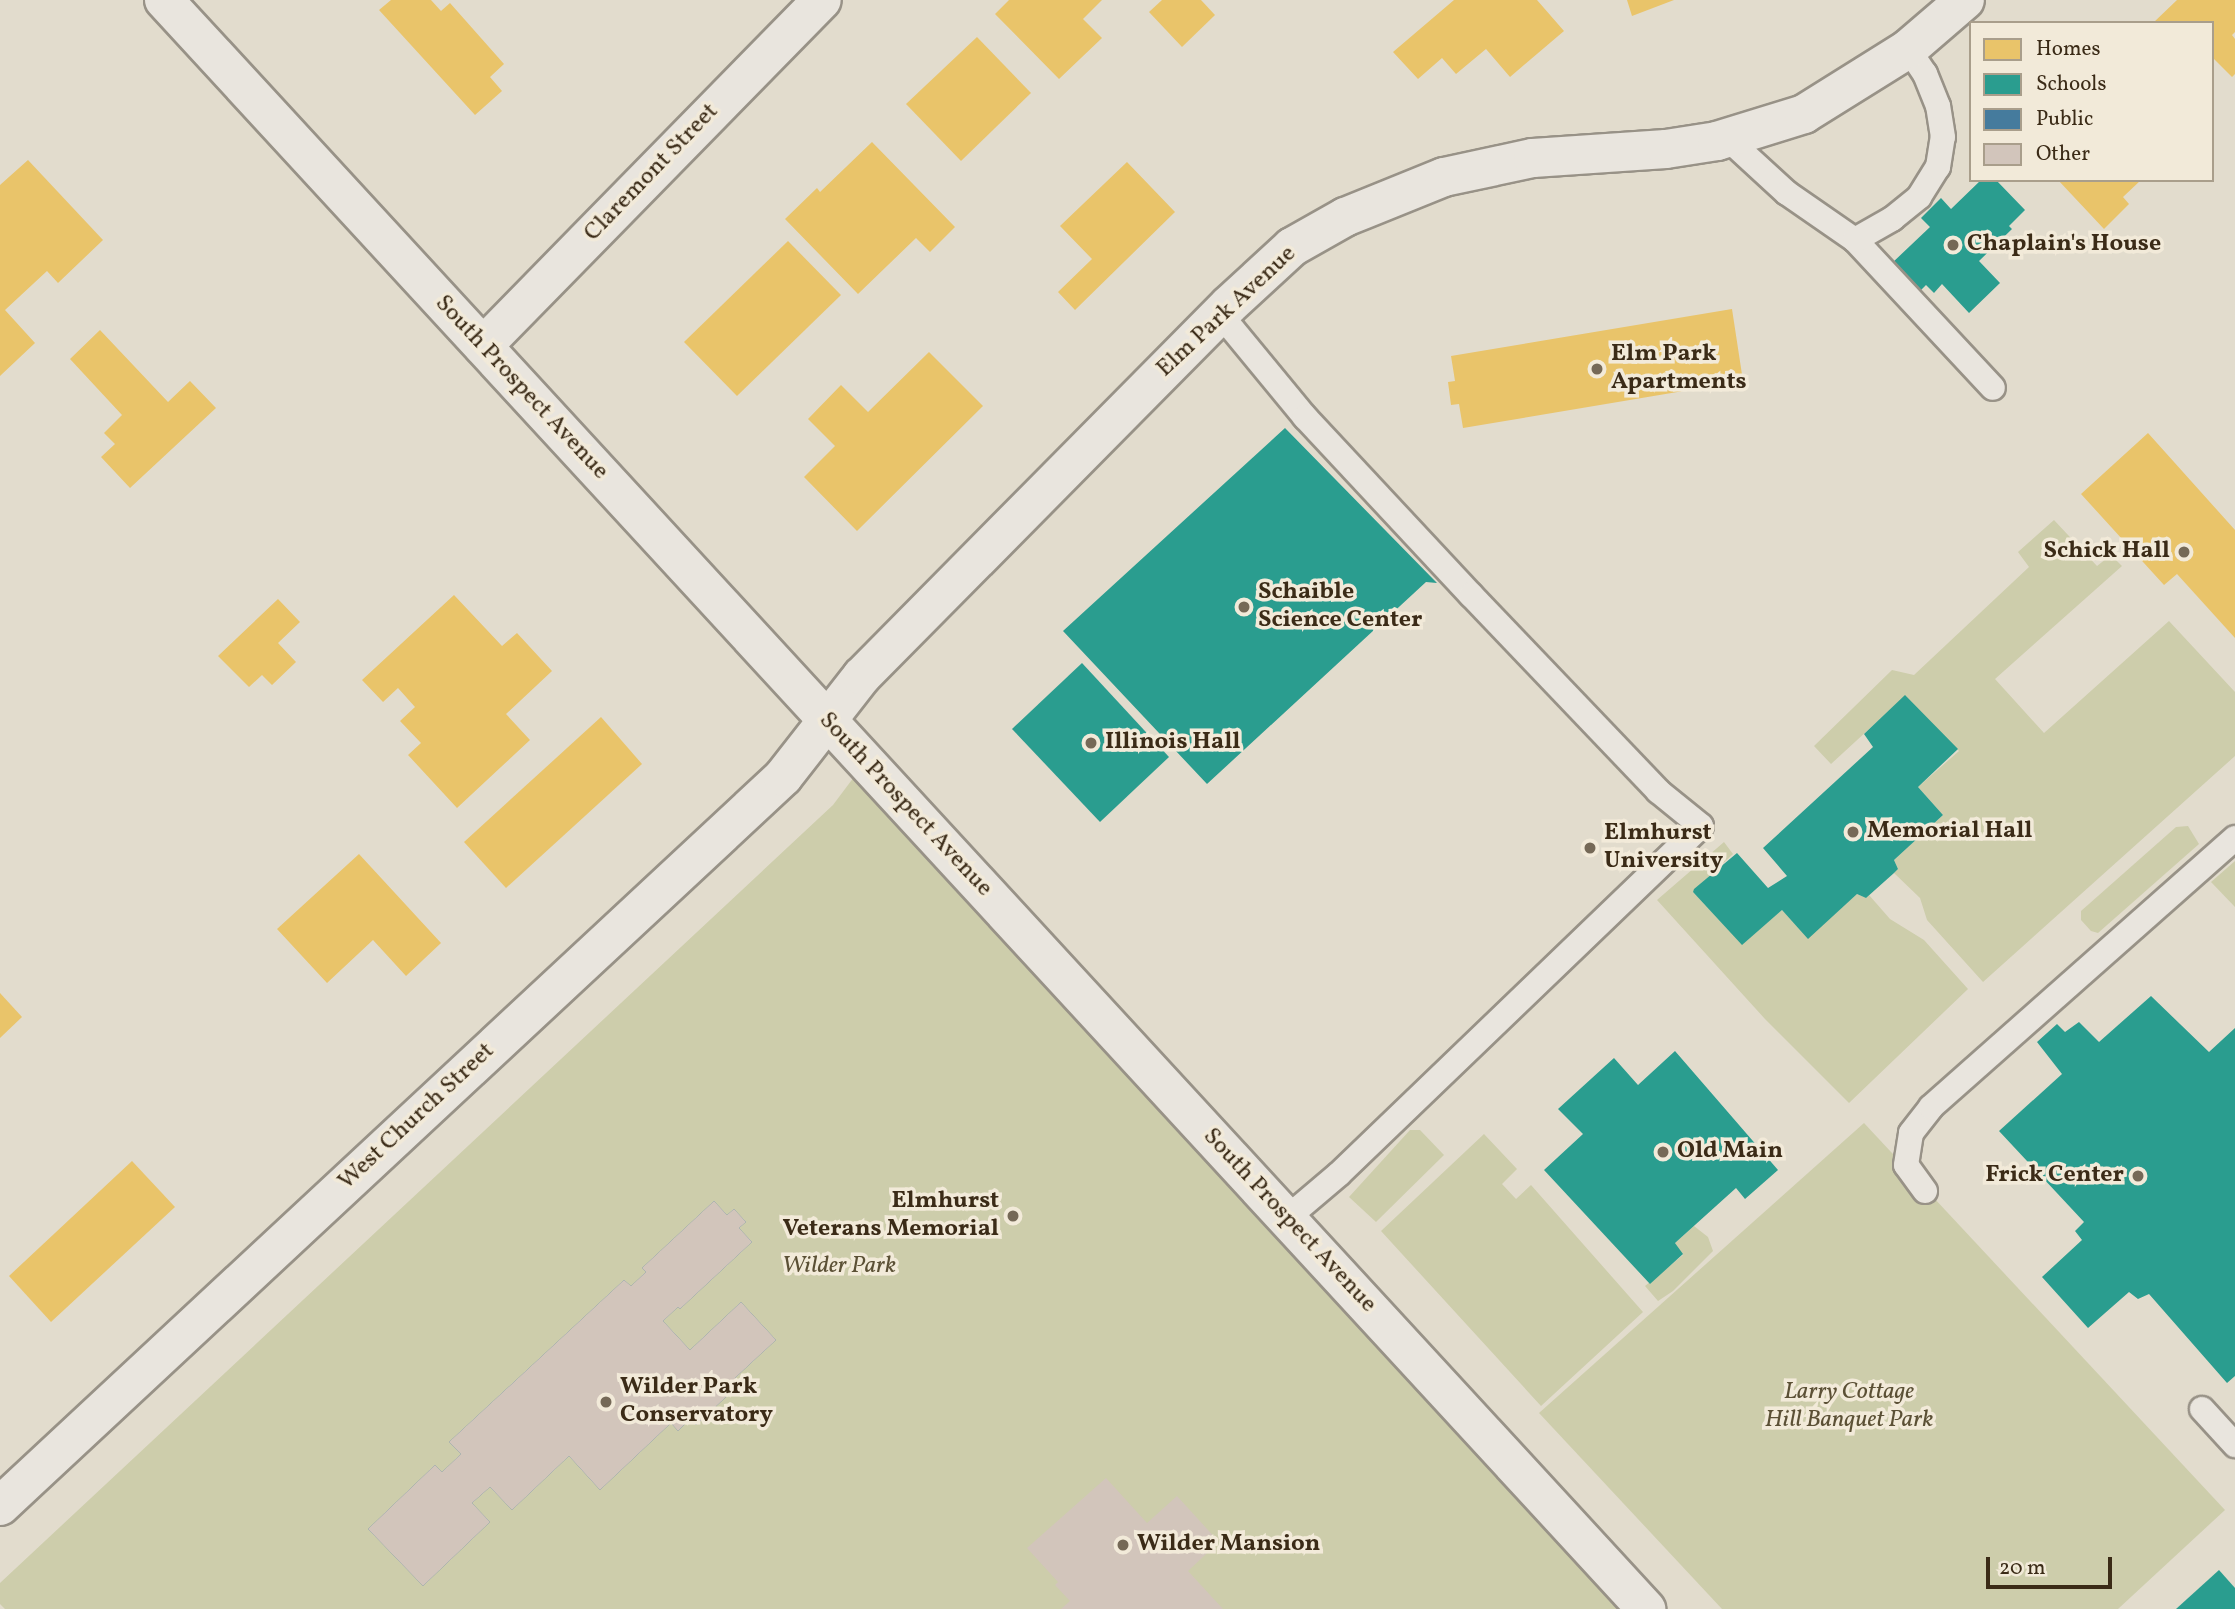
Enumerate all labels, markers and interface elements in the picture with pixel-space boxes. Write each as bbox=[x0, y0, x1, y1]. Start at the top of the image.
legend bbox=[1969, 21, 2214, 182]
text: Homes bbox=[2036, 35, 2101, 64]
text: Schools bbox=[2036, 70, 2106, 99]
street label: Claremont Street bbox=[579, 98, 725, 248]
text: Public bbox=[2036, 105, 2093, 134]
text: Other bbox=[2036, 140, 2090, 169]
place label: Chaplain's House bbox=[1967, 231, 2161, 259]
marker: Chaplain's House bbox=[1945, 237, 1961, 253]
street label: Elm Park Avenue bbox=[1151, 240, 1303, 384]
street label: South Prospect Avenue bbox=[428, 290, 614, 486]
place label: Elm Park Apartments bbox=[1611, 341, 1747, 397]
marker: Elm Park Apartments bbox=[1589, 361, 1605, 377]
place label: Schick Hall bbox=[2044, 538, 2170, 566]
marker: Schick Hall bbox=[2176, 544, 2192, 560]
place label: Schaible Science Center bbox=[1258, 579, 1423, 635]
marker: Schaible Science Center bbox=[1236, 599, 1252, 615]
street label: South Prospect Avenue bbox=[812, 707, 998, 903]
place label: Illinois Hall bbox=[1105, 729, 1240, 757]
marker: Illinois Hall bbox=[1083, 735, 1099, 751]
place label: Memorial Hall bbox=[1867, 818, 2033, 846]
place label: Elmhurst University bbox=[1604, 820, 1723, 876]
marker: Memorial Hall bbox=[1845, 824, 1861, 840]
marker: Elmhurst University bbox=[1582, 840, 1598, 856]
street label: West Church Street bbox=[333, 1037, 501, 1197]
street label: South Prospect Avenue bbox=[1196, 1123, 1382, 1319]
place label: Old Main bbox=[1677, 1138, 1783, 1166]
marker: Old Main bbox=[1655, 1144, 1671, 1160]
place label: Frick Center bbox=[1985, 1162, 2124, 1190]
marker: Frick Center bbox=[2130, 1168, 2146, 1184]
place label: Elmhurst Veterans Memorial bbox=[782, 1188, 999, 1244]
marker: Elmhurst Veterans Memorial bbox=[1005, 1208, 1021, 1224]
park label: Wilder Park bbox=[782, 1253, 896, 1281]
place label: Wilder Park Conservatory bbox=[620, 1374, 773, 1430]
park label: Larry Cottage Hill Banquet Park bbox=[1765, 1379, 1933, 1435]
marker: Wilder Park Conservatory bbox=[598, 1394, 614, 1410]
place label: Wilder Mansion bbox=[1137, 1531, 1320, 1559]
marker: Wilder Mansion bbox=[1115, 1537, 1131, 1553]
scale bar bbox=[1990, 1542, 2116, 1586]
text: 20 m bbox=[1999, 1554, 2045, 1583]

